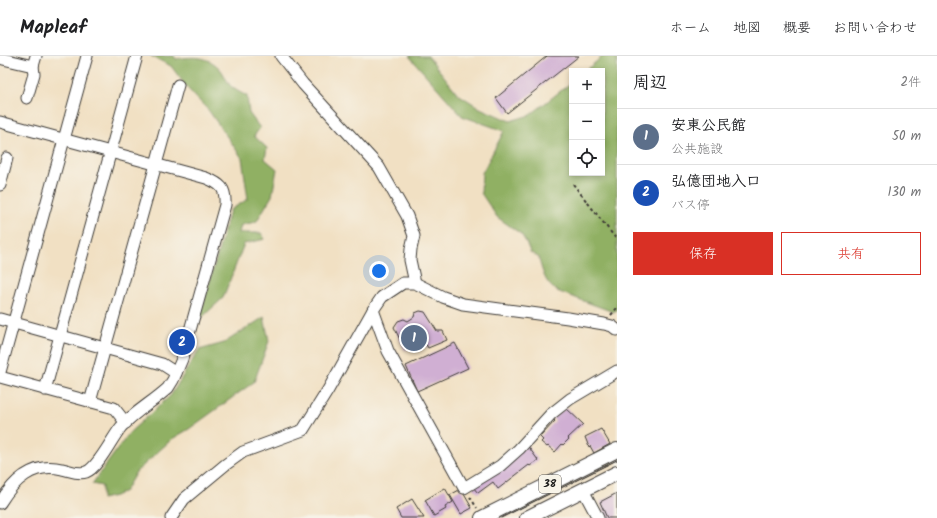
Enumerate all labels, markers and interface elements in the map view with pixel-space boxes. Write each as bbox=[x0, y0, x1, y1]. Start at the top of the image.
text: Mapleaf bbox=[20, 13, 87, 43]
text: ホーム bbox=[670, 17, 711, 39]
text: 地図 bbox=[733, 17, 761, 39]
text: 概要 bbox=[783, 17, 811, 39]
text: お問い合わせ bbox=[833, 17, 917, 39]
map controls bbox=[569, 68, 605, 176]
button: + bbox=[569, 68, 605, 104]
text: 周辺 bbox=[633, 70, 667, 97]
text: 2件 bbox=[900, 72, 921, 93]
button: − bbox=[569, 104, 605, 140]
text: 安東公民館 bbox=[671, 114, 746, 138]
text: 1 bbox=[644, 126, 648, 147]
text: 50 m bbox=[892, 126, 921, 147]
text: 公共施設 bbox=[671, 139, 723, 160]
button: locate bbox=[569, 140, 605, 176]
text: 弘億団地入口 bbox=[671, 170, 761, 194]
text: 2 bbox=[642, 182, 650, 203]
text: 130 m bbox=[887, 182, 921, 203]
text: バス停 bbox=[671, 195, 710, 216]
button: 保存 bbox=[633, 232, 773, 275]
button: 共有 bbox=[781, 232, 921, 275]
your location bbox=[369, 261, 389, 281]
pin: 1 bbox=[401, 323, 427, 353]
pin: 2 bbox=[169, 327, 195, 357]
road number: 38 bbox=[539, 475, 561, 493]

